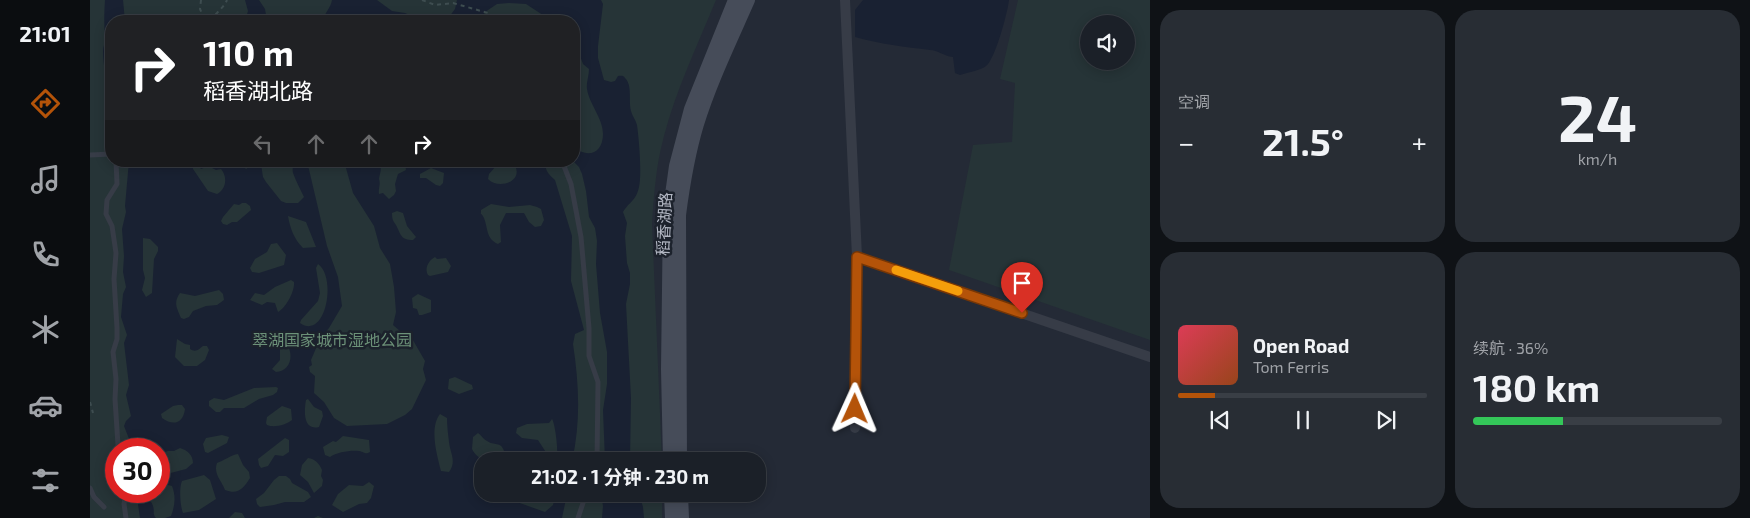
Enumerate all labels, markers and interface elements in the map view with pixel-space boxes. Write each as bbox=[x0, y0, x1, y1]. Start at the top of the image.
map controls bbox=[1080, 15, 1135, 70]
button: sound bbox=[1080, 15, 1135, 70]
text: 21:01 bbox=[19, 20, 71, 46]
text: 110 m bbox=[203, 31, 294, 73]
icon: right bbox=[120, 35, 185, 100]
text: 稻香湖北路 bbox=[203, 77, 313, 103]
text: 24 bbox=[1558, 77, 1637, 155]
icon: directions bbox=[28, 86, 63, 121]
text: 空调 bbox=[1178, 92, 1210, 111]
text: 21.5° bbox=[1262, 118, 1344, 164]
text: − bbox=[1178, 125, 1194, 159]
text: + bbox=[1412, 125, 1427, 159]
icon: left bbox=[249, 130, 277, 158]
icon: ahead bbox=[302, 130, 330, 158]
icon: ahead bbox=[355, 130, 383, 158]
icon: right bbox=[408, 130, 436, 158]
text: km/h bbox=[1578, 149, 1617, 168]
icon: music bbox=[28, 162, 63, 197]
street label: 稻香湖路 bbox=[652, 192, 675, 256]
icon: phone bbox=[28, 237, 63, 272]
pin bbox=[1001, 262, 1043, 313]
icon: arrive bbox=[1008, 269, 1036, 297]
icon: climate bbox=[28, 312, 63, 347]
park label: 翠湖国家城市湿地公园 bbox=[252, 330, 412, 349]
text: Open Road bbox=[1253, 334, 1349, 357]
text: 续航 · 36% bbox=[1473, 338, 1548, 357]
text: Tom Ferris bbox=[1253, 357, 1329, 376]
text: 180 km bbox=[1473, 364, 1600, 410]
position arrow bbox=[828, 382, 880, 434]
icon: car bbox=[28, 388, 63, 423]
icon: previous bbox=[1206, 406, 1234, 434]
icon: pause bbox=[1289, 406, 1317, 434]
icon: next bbox=[1372, 406, 1400, 434]
speed limit sign: 30 bbox=[105, 438, 170, 503]
icon: filters bbox=[28, 463, 63, 498]
text: 21:02 · 1 分钟 · 230 m bbox=[531, 465, 709, 488]

